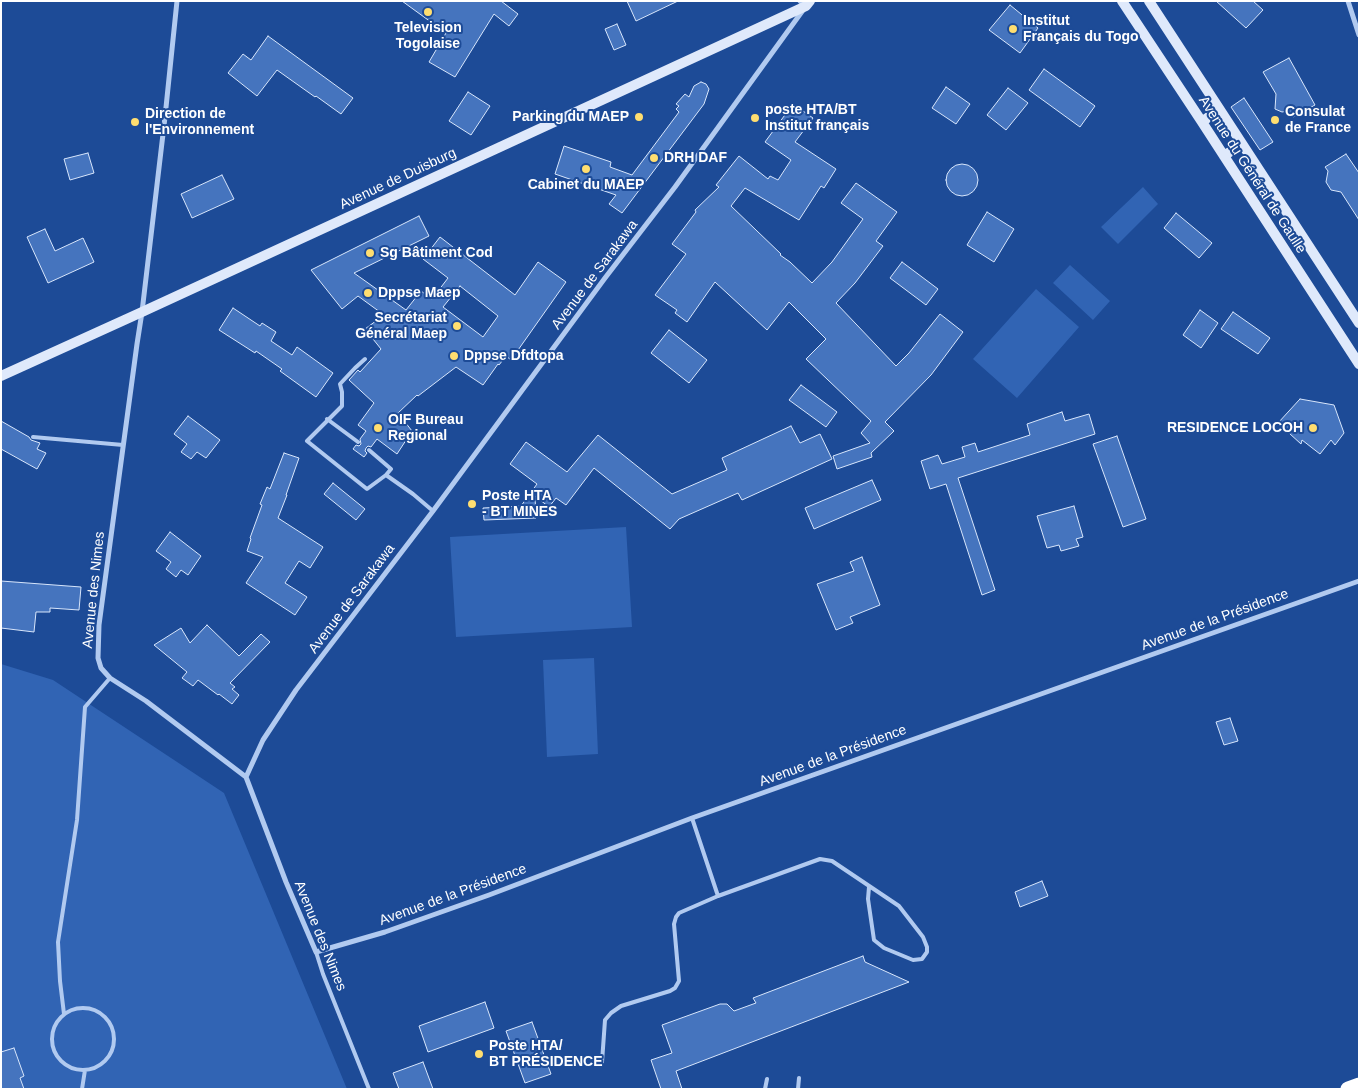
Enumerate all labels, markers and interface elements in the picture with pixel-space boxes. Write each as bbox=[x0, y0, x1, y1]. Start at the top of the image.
marker: Television Togolaise bbox=[422, 6, 434, 18]
place label: Institut Français du Togo bbox=[1023, 13, 1139, 46]
place label: Television Togolaise bbox=[394, 20, 462, 52]
marker: Institut Français du Togo bbox=[1007, 23, 1019, 35]
street label: Avenue du Général de Gaulle bbox=[1195, 93, 1309, 257]
place label: poste HTA/BT Institut français bbox=[765, 102, 869, 134]
place label: Consulat de France bbox=[1285, 104, 1351, 136]
place label: Direction de l'Environnement bbox=[145, 106, 254, 138]
place label: Parking du MAEP bbox=[512, 109, 629, 125]
marker: Parking du MAEP bbox=[633, 111, 645, 123]
marker: poste HTA/BT Institut français bbox=[749, 112, 761, 124]
marker: Consulat de France bbox=[1269, 114, 1281, 126]
marker: Direction de l'Environnement bbox=[129, 116, 141, 128]
street label: Avenue de Duisburg bbox=[337, 145, 459, 213]
place label: DRH DAF bbox=[664, 150, 727, 166]
marker: DRH DAF bbox=[648, 152, 660, 164]
marker: Cabinet du MAEP bbox=[580, 163, 592, 175]
place label: Cabinet du MAEP bbox=[528, 177, 644, 193]
street label: Avenue de Sarakawa bbox=[548, 217, 642, 333]
place label: Sg Bâtiment Cod bbox=[380, 245, 493, 261]
marker: Sg Bâtiment Cod bbox=[364, 247, 376, 259]
place label: Dppse Maep bbox=[378, 285, 460, 301]
marker: Dppse Maep bbox=[362, 287, 374, 299]
place label: Secrétariat Général Maep bbox=[355, 310, 447, 342]
marker: Secrétariat Général Maep bbox=[451, 320, 463, 332]
place label: Dppse Dfdtopa bbox=[464, 348, 564, 364]
marker: Dppse Dfdtopa bbox=[448, 350, 460, 362]
place label: OIF Bureau Regional bbox=[388, 412, 463, 444]
place label: RESIDENCE LOCOH bbox=[1167, 420, 1303, 436]
marker: OIF Bureau Regional bbox=[372, 422, 384, 434]
marker: RESIDENCE LOCOH bbox=[1307, 422, 1319, 434]
place label: Poste HTA - BT MINES bbox=[482, 488, 557, 520]
marker: Poste HTA - BT MINES bbox=[466, 498, 478, 510]
street label: Avenue des Nimes bbox=[80, 531, 108, 649]
street label: Avenue de Sarakawa bbox=[305, 541, 399, 657]
street label: Avenue de la Présidence bbox=[1139, 586, 1291, 654]
street label: Avenue de la Présidence bbox=[757, 722, 909, 790]
street label: Avenue de la Présidence bbox=[377, 861, 529, 929]
street label: Avenue des Nimes bbox=[290, 878, 350, 994]
place label: Poste HTA/ BT PRÉSIDENCE bbox=[489, 1038, 603, 1070]
marker: Poste HTA/ BT PRÉSIDENCE bbox=[473, 1048, 485, 1060]

